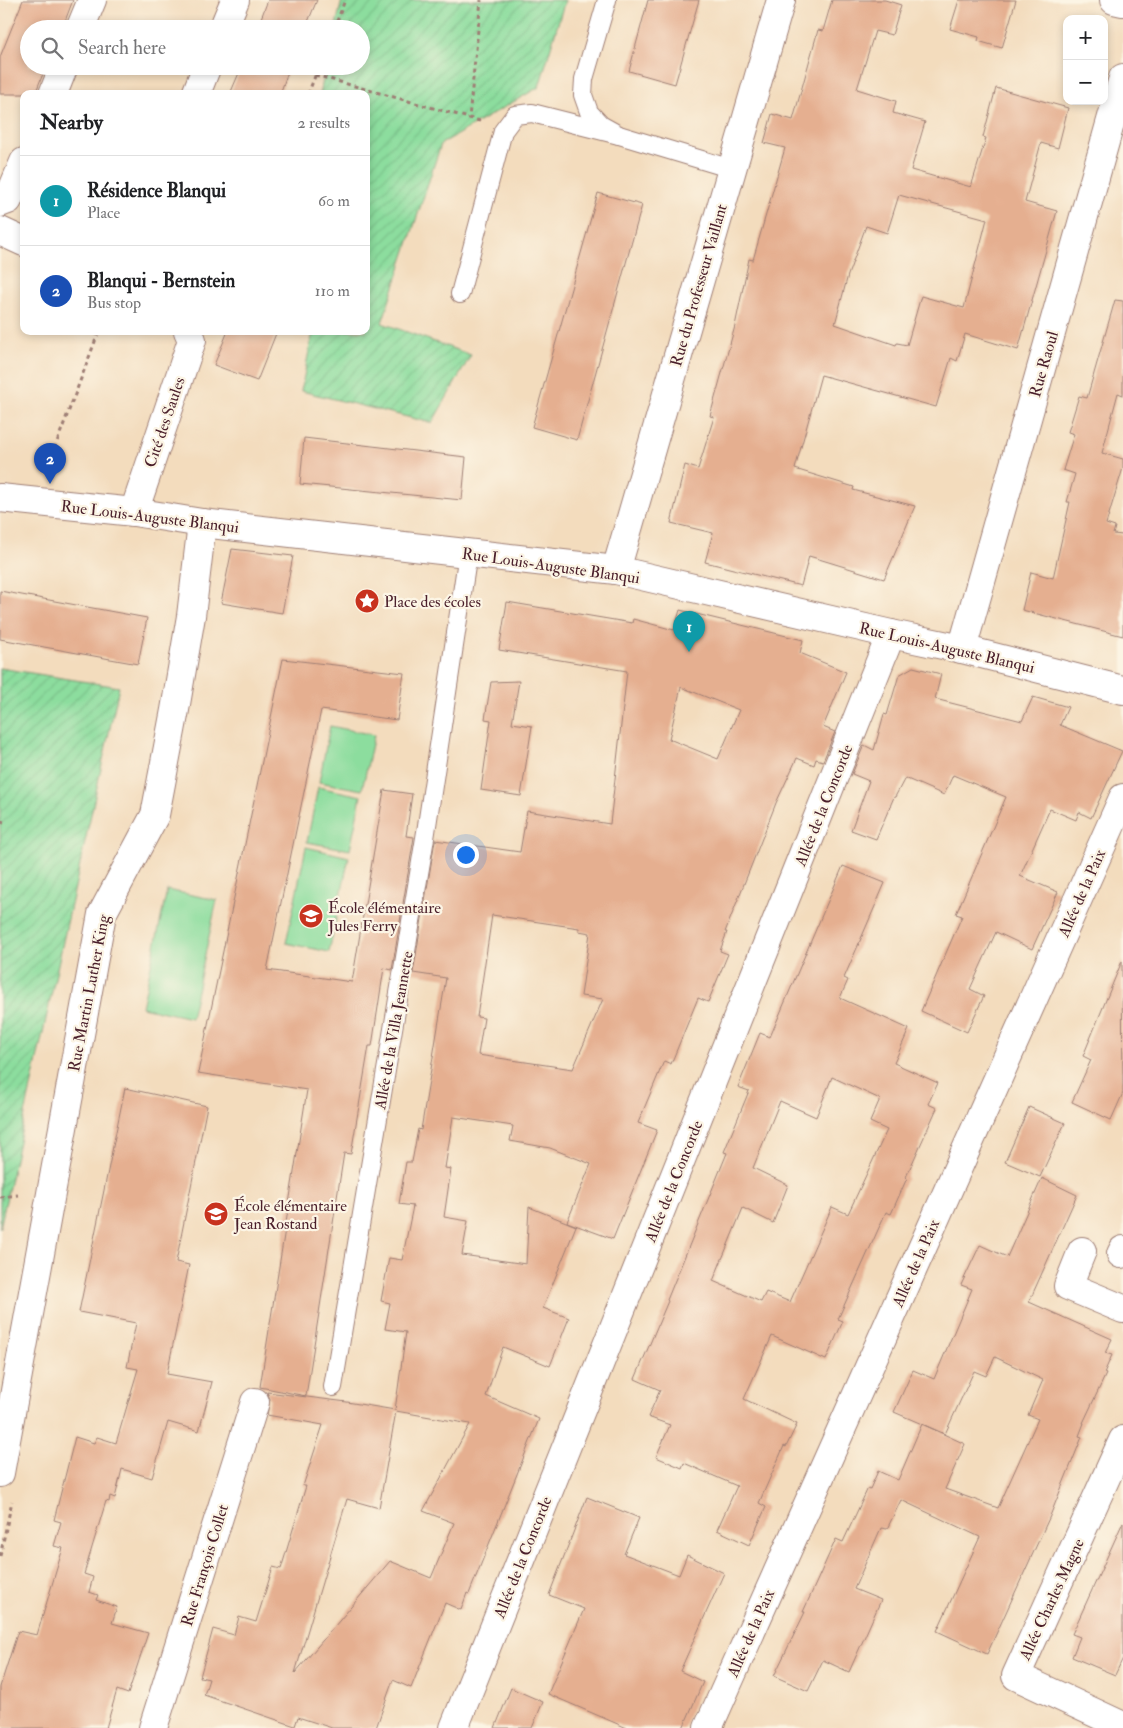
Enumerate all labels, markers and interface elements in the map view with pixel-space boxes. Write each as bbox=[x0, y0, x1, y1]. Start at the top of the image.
map controls bbox=[1063, 15, 1108, 105]
button: + bbox=[1063, 15, 1108, 60]
search box bbox=[20, 20, 370, 75]
icon: search bbox=[38, 34, 66, 62]
text: Search here bbox=[78, 36, 166, 60]
button: − bbox=[1063, 60, 1108, 105]
text: Nearby bbox=[40, 109, 103, 136]
text: 2 results bbox=[297, 113, 350, 133]
text: Résidence Blanqui bbox=[87, 179, 226, 203]
text: 1 bbox=[53, 191, 59, 211]
text: 60 m bbox=[318, 191, 350, 211]
street label: Rue du Professeur Vaillant bbox=[666, 202, 732, 369]
text: Place bbox=[87, 203, 120, 223]
text: Blanqui - Bernstein bbox=[87, 269, 235, 293]
text: 2 bbox=[52, 281, 60, 301]
text: 110 m bbox=[315, 281, 350, 301]
text: Bus stop bbox=[87, 293, 141, 313]
street label: Rue Raoul bbox=[1025, 329, 1063, 400]
street label: Cité des Saules bbox=[140, 374, 190, 470]
pin: 2 bbox=[34, 443, 66, 484]
street label: Rue Louis-Auguste Blanqui bbox=[60, 496, 240, 538]
street label: Rue Louis-Auguste Blanqui bbox=[461, 544, 641, 588]
place icon: Place des écoles bbox=[354, 588, 380, 614]
place label: Place des écoles bbox=[384, 592, 481, 612]
pin: 1 bbox=[673, 611, 705, 652]
street label: Rue Louis-Auguste Blanqui bbox=[857, 618, 1036, 678]
street label: Allée de la Concorde bbox=[790, 741, 858, 870]
your location bbox=[453, 842, 479, 868]
street label: Allée de la Paix bbox=[1053, 846, 1110, 941]
place label: École élémentaire Jules Ferry bbox=[327, 897, 441, 937]
school or university icon: École élémentaire Jules Ferry bbox=[298, 903, 324, 929]
street label: Rue Martin Luther King bbox=[64, 912, 114, 1073]
street label: Allée de la Villa Jeannette bbox=[370, 949, 419, 1112]
street label: Allée de la Concorde bbox=[640, 1117, 708, 1246]
place label: École élémentaire Jean Rostand bbox=[233, 1195, 347, 1235]
school or university icon: École élémentaire Jean Rostand bbox=[203, 1201, 229, 1227]
street label: Allée de la Paix bbox=[887, 1216, 944, 1311]
street label: Allée de la Concorde bbox=[489, 1493, 557, 1622]
street label: Rue François Collet bbox=[177, 1502, 233, 1629]
street label: Allée Charles Magne bbox=[1015, 1535, 1089, 1664]
street label: Allée de la Paix bbox=[722, 1586, 779, 1681]

